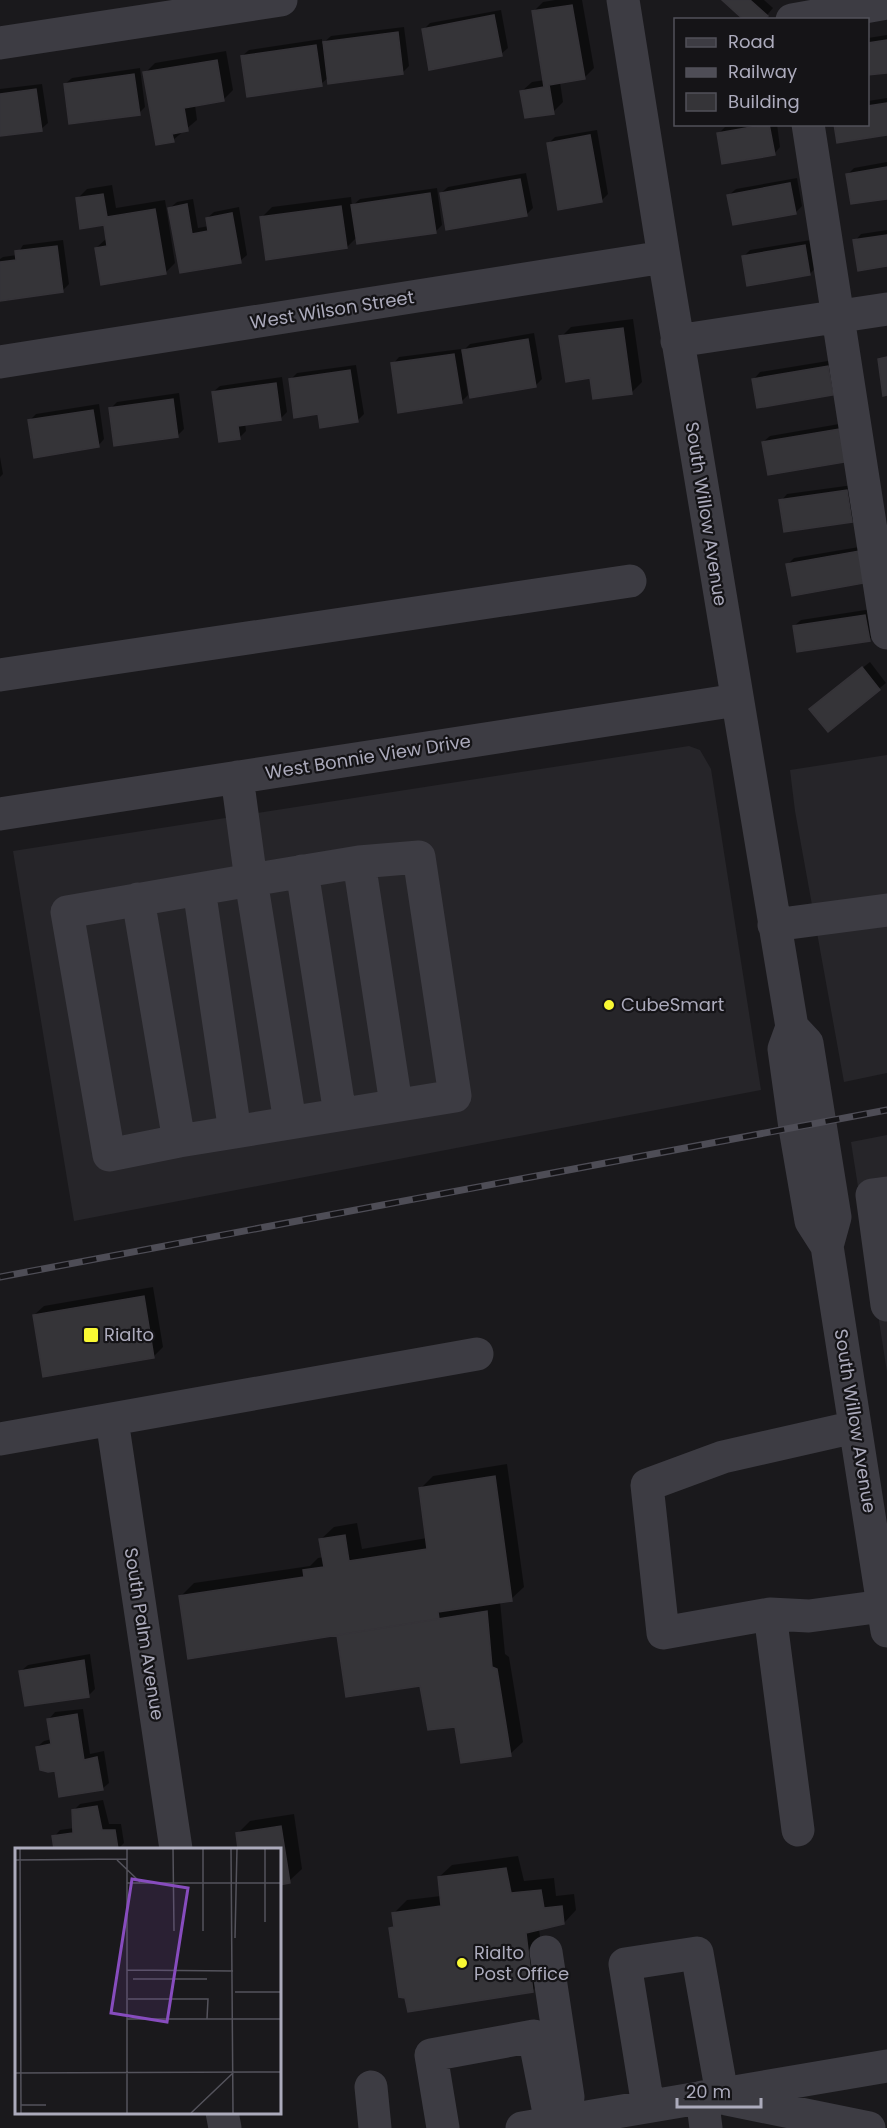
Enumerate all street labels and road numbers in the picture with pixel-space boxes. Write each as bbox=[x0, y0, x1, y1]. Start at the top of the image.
street label: West Wilson Street bbox=[248, 284, 416, 335]
street label: South Willow Avenue bbox=[680, 420, 733, 608]
street label: West Bonnie View Drive bbox=[263, 728, 473, 785]
street label: South Willow Avenue bbox=[829, 1327, 882, 1515]
street label: South Palm Avenue bbox=[119, 1546, 170, 1722]

